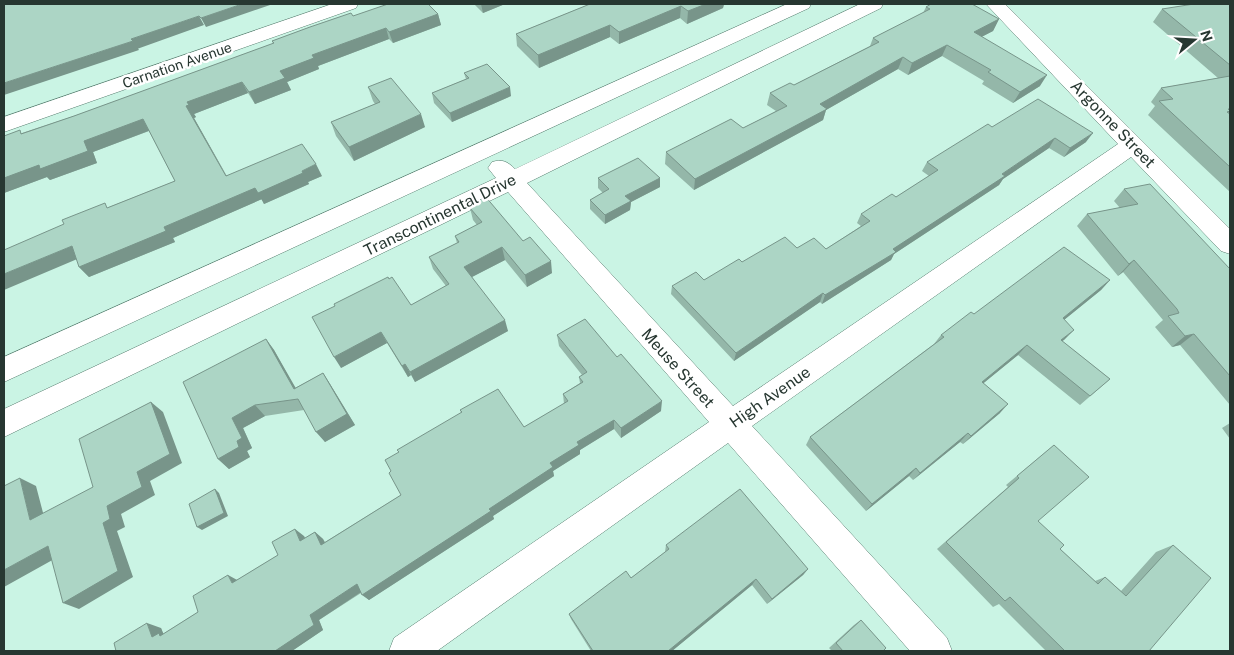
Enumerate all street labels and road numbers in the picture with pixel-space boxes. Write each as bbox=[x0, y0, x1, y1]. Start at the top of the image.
street label: Carnation Avenue bbox=[120, 39, 234, 91]
street label: Argonne Street bbox=[1067, 76, 1159, 172]
street label: Transcontinental Drive bbox=[361, 170, 519, 260]
street label: Meuse Street bbox=[637, 324, 719, 412]
street label: High Avenue bbox=[726, 362, 814, 432]

